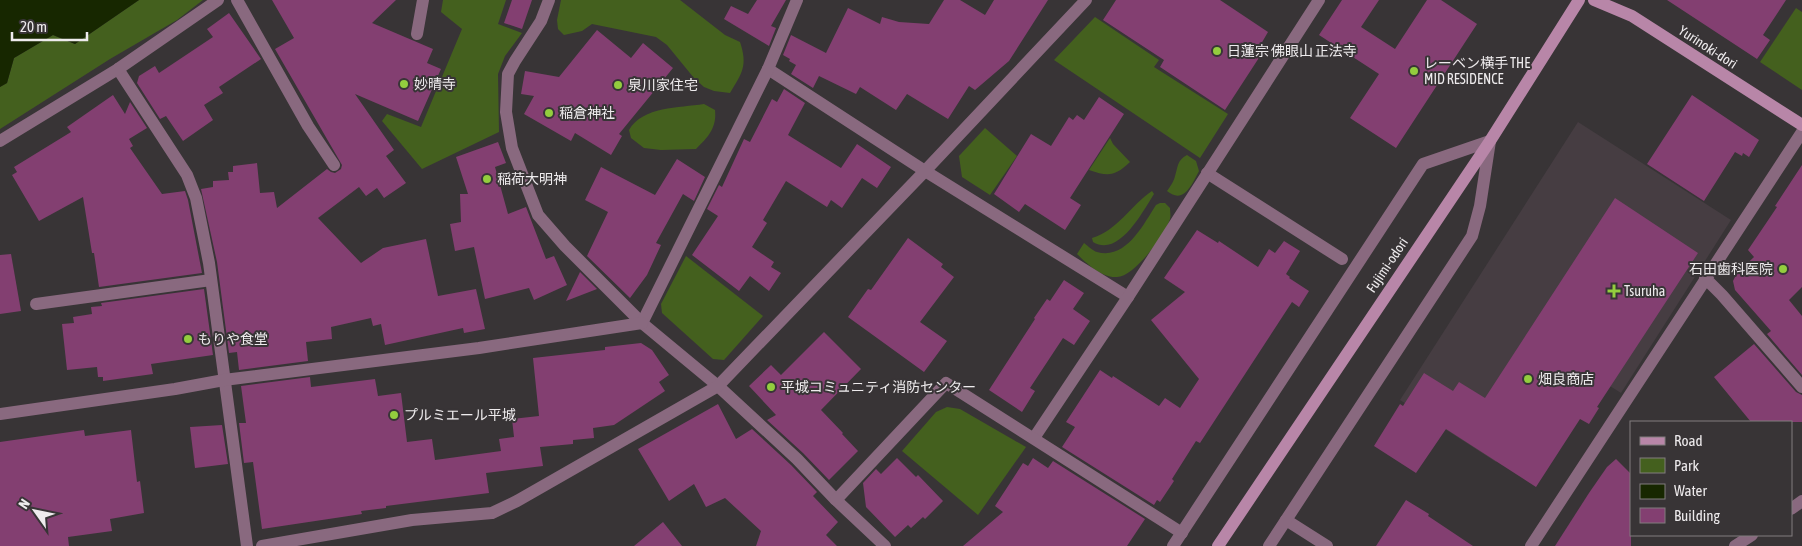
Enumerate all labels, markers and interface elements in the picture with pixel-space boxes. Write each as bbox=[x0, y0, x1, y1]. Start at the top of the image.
scale bar bbox=[12, 10, 88, 42]
text: 20 m bbox=[20, 18, 47, 35]
street label: Yurinoki-dori bbox=[1676, 22, 1740, 72]
place label: 日蓮宗 佛眼山 正法寺 bbox=[1227, 43, 1357, 59]
marker: 日蓮宗 佛眼山 正法寺 bbox=[1211, 45, 1223, 57]
place label: レーベン横手 THE MID RESIDENCE bbox=[1424, 55, 1530, 87]
marker: レーベン横手 THE MID RESIDENCE bbox=[1408, 65, 1420, 77]
place label: 妙晴寺 bbox=[414, 76, 456, 92]
place label: 泉川家住宅 bbox=[628, 77, 698, 93]
marker: 妙晴寺 bbox=[398, 78, 410, 90]
marker: 泉川家住宅 bbox=[612, 79, 624, 91]
place label: 稲倉神社 bbox=[559, 105, 615, 121]
marker: 稲倉神社 bbox=[543, 107, 555, 119]
place label: 稲荷大明神 bbox=[497, 171, 567, 187]
marker: 稲荷大明神 bbox=[481, 173, 493, 185]
street label: Fujimi-odori bbox=[1363, 235, 1411, 295]
place label: 石田歯科医院 bbox=[1689, 261, 1773, 277]
marker: 石田歯科医院 bbox=[1777, 263, 1789, 275]
place label: Tsuruha bbox=[1624, 283, 1665, 299]
marker: Tsuruha bbox=[1608, 285, 1620, 297]
place label: もりや食堂 bbox=[198, 331, 268, 347]
marker: もりや食堂 bbox=[182, 333, 194, 345]
place label: 畑良商店 bbox=[1538, 371, 1594, 387]
marker: 畑良商店 bbox=[1522, 373, 1534, 385]
place label: 平城コミュニティ消防センター bbox=[781, 379, 976, 395]
marker: 平城コミュニティ消防センター bbox=[765, 381, 777, 393]
place label: プルミエール平城 bbox=[404, 407, 516, 423]
marker: プルミエール平城 bbox=[388, 409, 400, 421]
legend bbox=[1630, 421, 1792, 536]
text: Road bbox=[1674, 432, 1703, 449]
text: Park bbox=[1674, 457, 1699, 474]
text: Water bbox=[1674, 482, 1707, 499]
north arrow bbox=[10, 486, 60, 536]
text: N bbox=[15, 496, 33, 512]
text: Building bbox=[1674, 507, 1720, 524]

